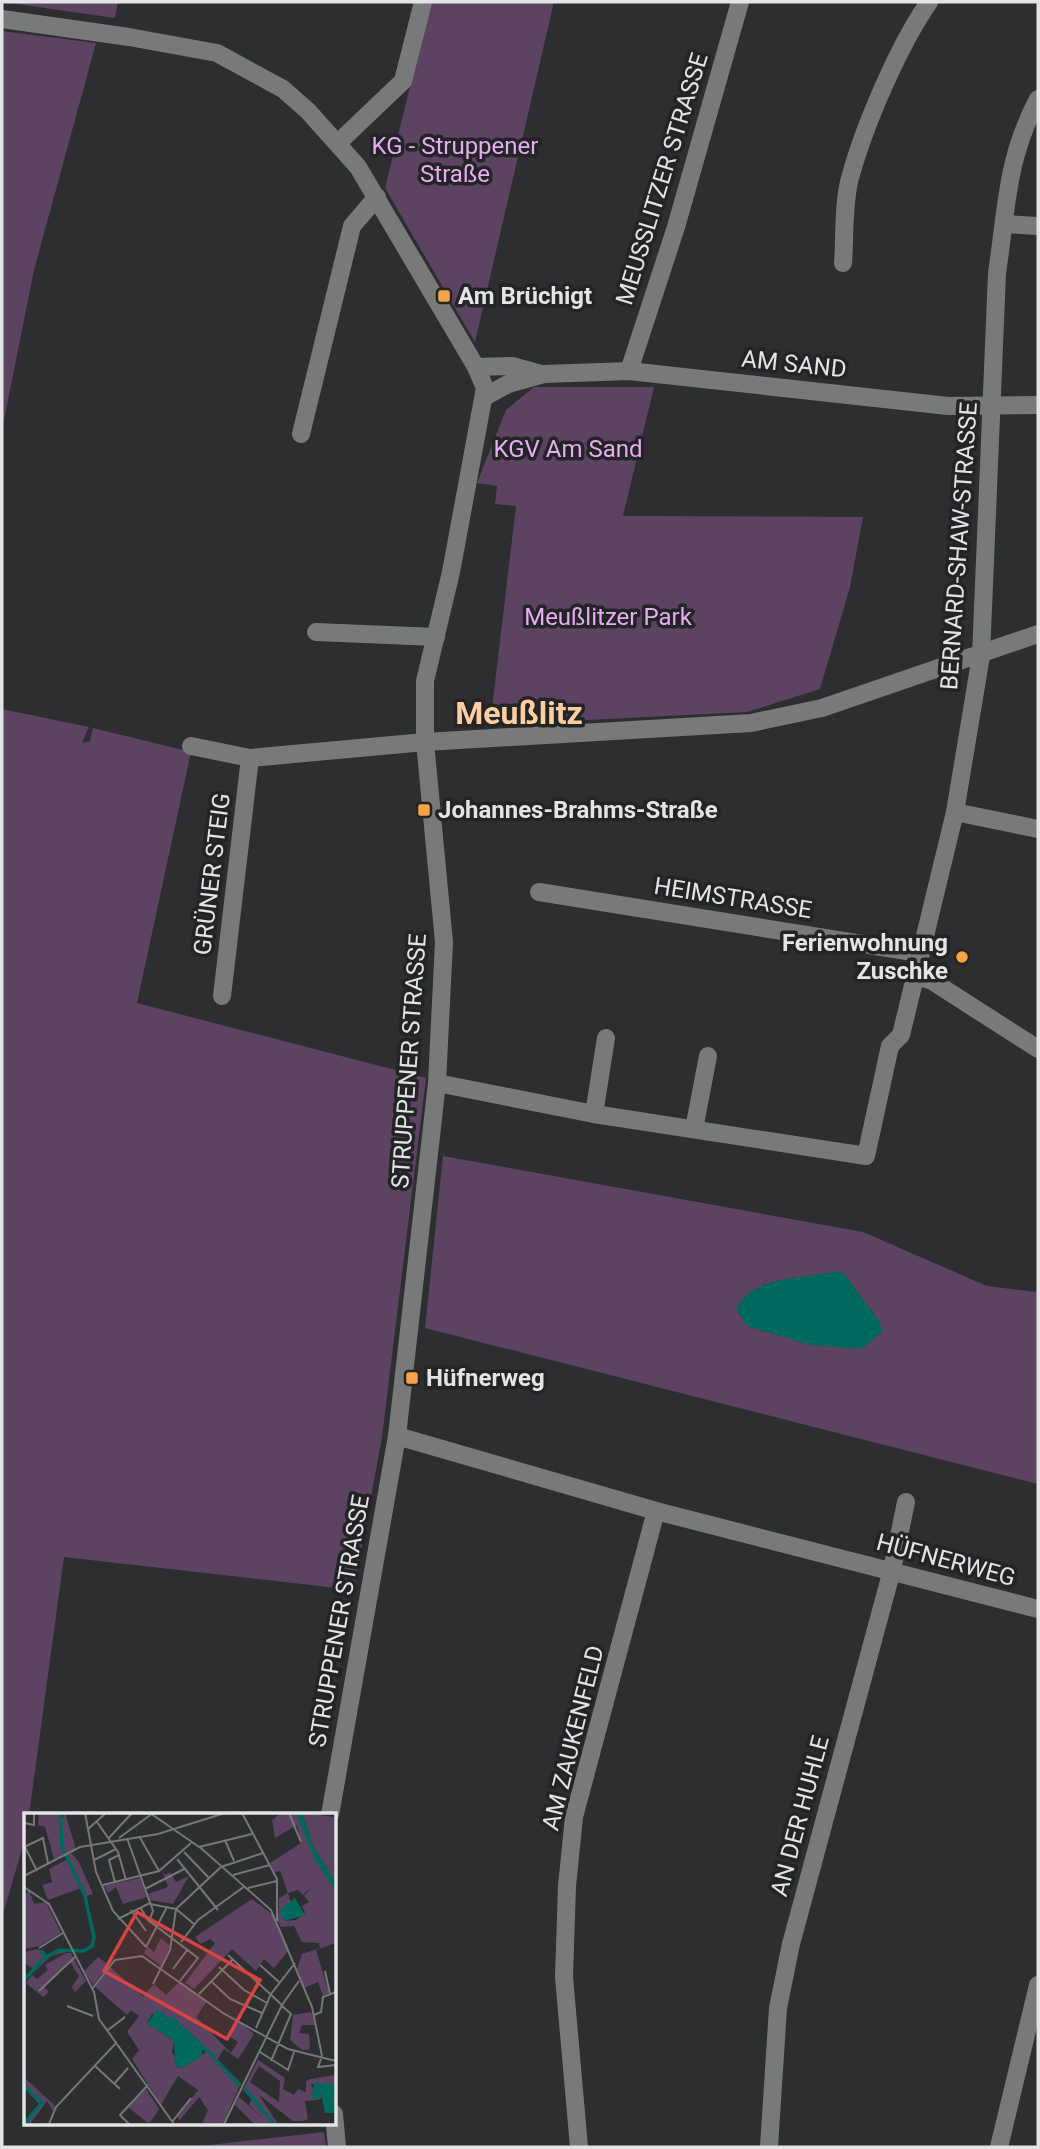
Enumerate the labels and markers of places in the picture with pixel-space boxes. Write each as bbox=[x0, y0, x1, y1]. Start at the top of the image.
place label: Am Brüchigt bbox=[458, 282, 592, 310]
marker: Am Brüchigt bbox=[436, 288, 452, 304]
place label: Johannes-Brahms-Straße bbox=[438, 796, 718, 824]
marker: Johannes-Brahms-Straße bbox=[416, 802, 432, 818]
place label: Ferienwohnung Zuschke bbox=[782, 929, 948, 985]
marker: Ferienwohnung Zuschke bbox=[954, 949, 970, 965]
place label: Hüfnerweg bbox=[426, 1364, 545, 1392]
marker: Hüfnerweg bbox=[404, 1370, 420, 1386]

